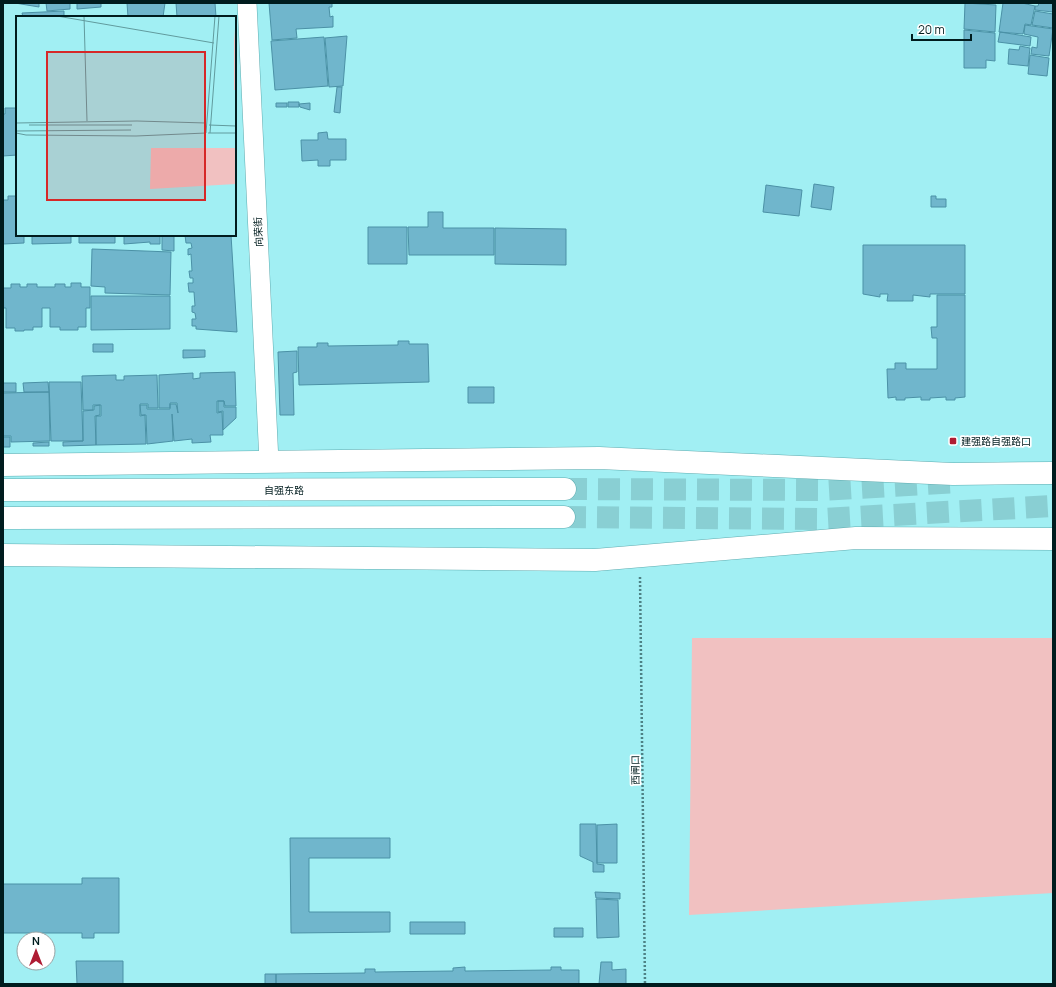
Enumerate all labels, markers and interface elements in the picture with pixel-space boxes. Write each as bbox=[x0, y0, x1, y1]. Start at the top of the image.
inset map bbox=[16, 16, 236, 236]
scale bar bbox=[912, 16, 971, 42]
text: 20 m bbox=[918, 21, 945, 38]
street label: 向荣街 bbox=[250, 217, 266, 247]
place label: 建强路自强路口 bbox=[961, 434, 1031, 448]
marker: 建强路自强路口 bbox=[948, 436, 958, 446]
street label: 自强东路 bbox=[264, 483, 304, 497]
street label: 西闸口 bbox=[628, 755, 642, 785]
north arrow bbox=[16, 931, 56, 971]
text: N bbox=[32, 933, 40, 948]

